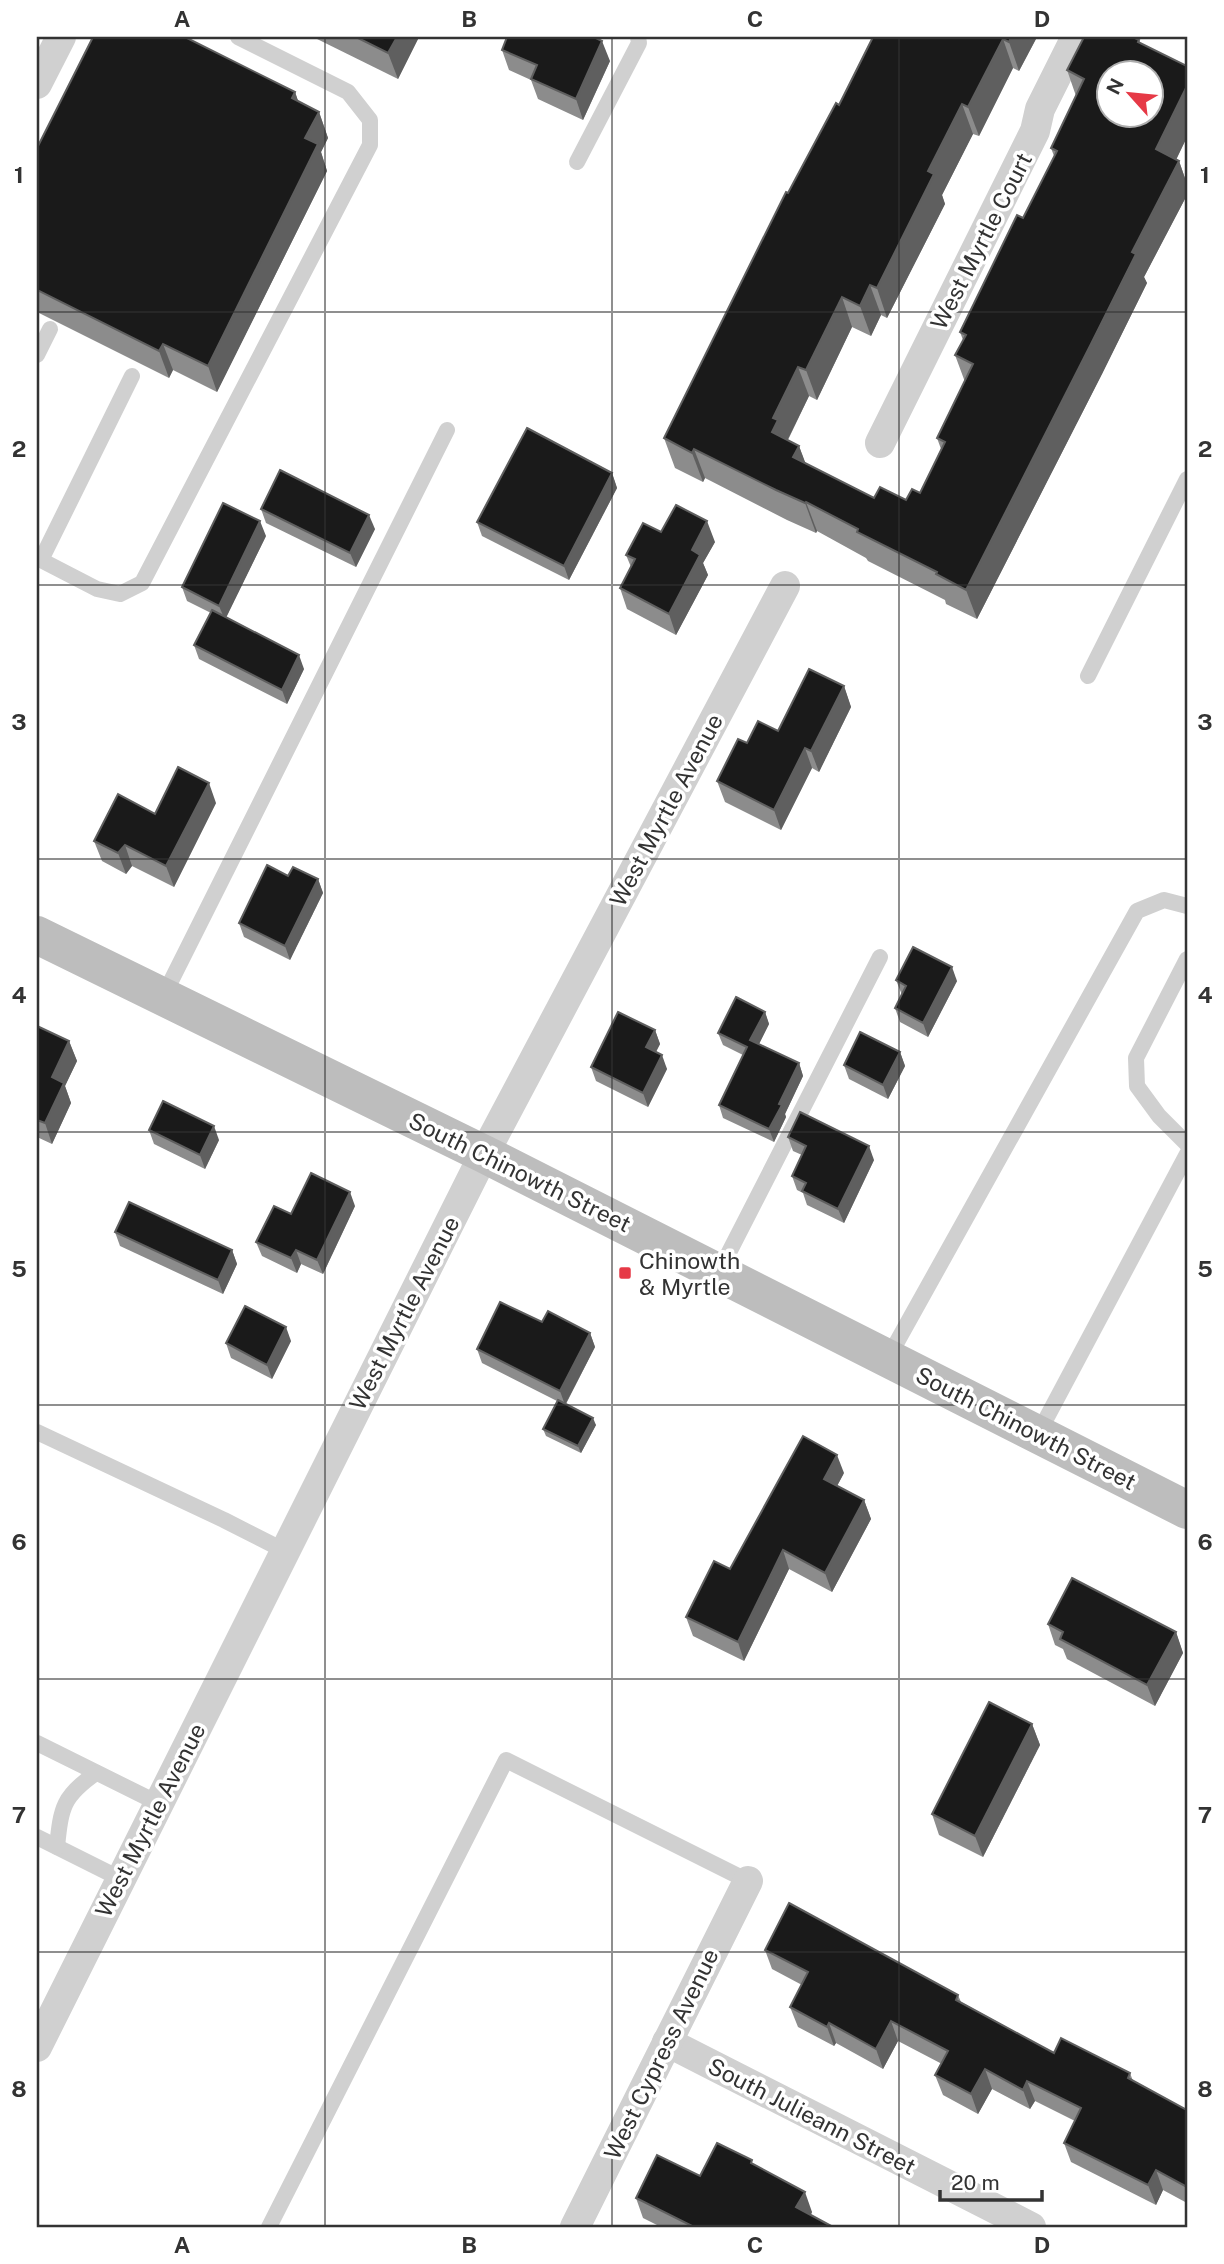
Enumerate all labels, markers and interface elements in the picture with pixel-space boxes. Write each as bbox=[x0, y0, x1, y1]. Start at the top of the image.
text: A bbox=[174, 5, 191, 32]
text: B bbox=[461, 5, 477, 32]
text: C bbox=[747, 5, 763, 32]
text: D bbox=[1034, 5, 1050, 32]
north arrow bbox=[1094, 60, 1164, 130]
text: N bbox=[1102, 75, 1128, 98]
street label: West Myrtle Court bbox=[925, 148, 1037, 334]
text: 1 bbox=[14, 161, 24, 188]
text: 1 bbox=[1200, 161, 1210, 188]
text: 2 bbox=[12, 435, 26, 462]
text: 2 bbox=[1198, 435, 1212, 462]
text: 3 bbox=[11, 708, 27, 735]
text: 3 bbox=[1197, 708, 1213, 735]
street label: West Myrtle Avenue bbox=[604, 709, 728, 911]
text: 4 bbox=[11, 981, 27, 1008]
text: 4 bbox=[1197, 981, 1213, 1008]
street label: South Chinowth Street bbox=[405, 1106, 635, 1238]
street label: West Myrtle Avenue bbox=[343, 1212, 465, 1414]
place label: Chinowth & Myrtle bbox=[639, 1247, 740, 1300]
text: 5 bbox=[11, 1255, 27, 1282]
text: 5 bbox=[1197, 1255, 1213, 1282]
marker: Chinowth & Myrtle bbox=[617, 1265, 633, 1281]
street label: South Chinowth Street bbox=[911, 1361, 1141, 1495]
text: 6 bbox=[11, 1528, 27, 1555]
text: 6 bbox=[1197, 1528, 1213, 1555]
street label: West Myrtle Avenue bbox=[89, 1719, 211, 1921]
text: 7 bbox=[12, 1801, 26, 1828]
text: 7 bbox=[1198, 1801, 1212, 1828]
street label: West Cypress Avenue bbox=[598, 1944, 724, 2164]
street label: South Julieann Street bbox=[704, 2052, 920, 2180]
text: 8 bbox=[11, 2075, 27, 2102]
text: 8 bbox=[1197, 2075, 1213, 2102]
scale bar bbox=[940, 2159, 1042, 2203]
text: 20 m bbox=[951, 2170, 1000, 2195]
text: A bbox=[174, 2231, 191, 2258]
text: B bbox=[461, 2231, 477, 2258]
text: C bbox=[747, 2231, 763, 2258]
text: D bbox=[1034, 2231, 1050, 2258]

